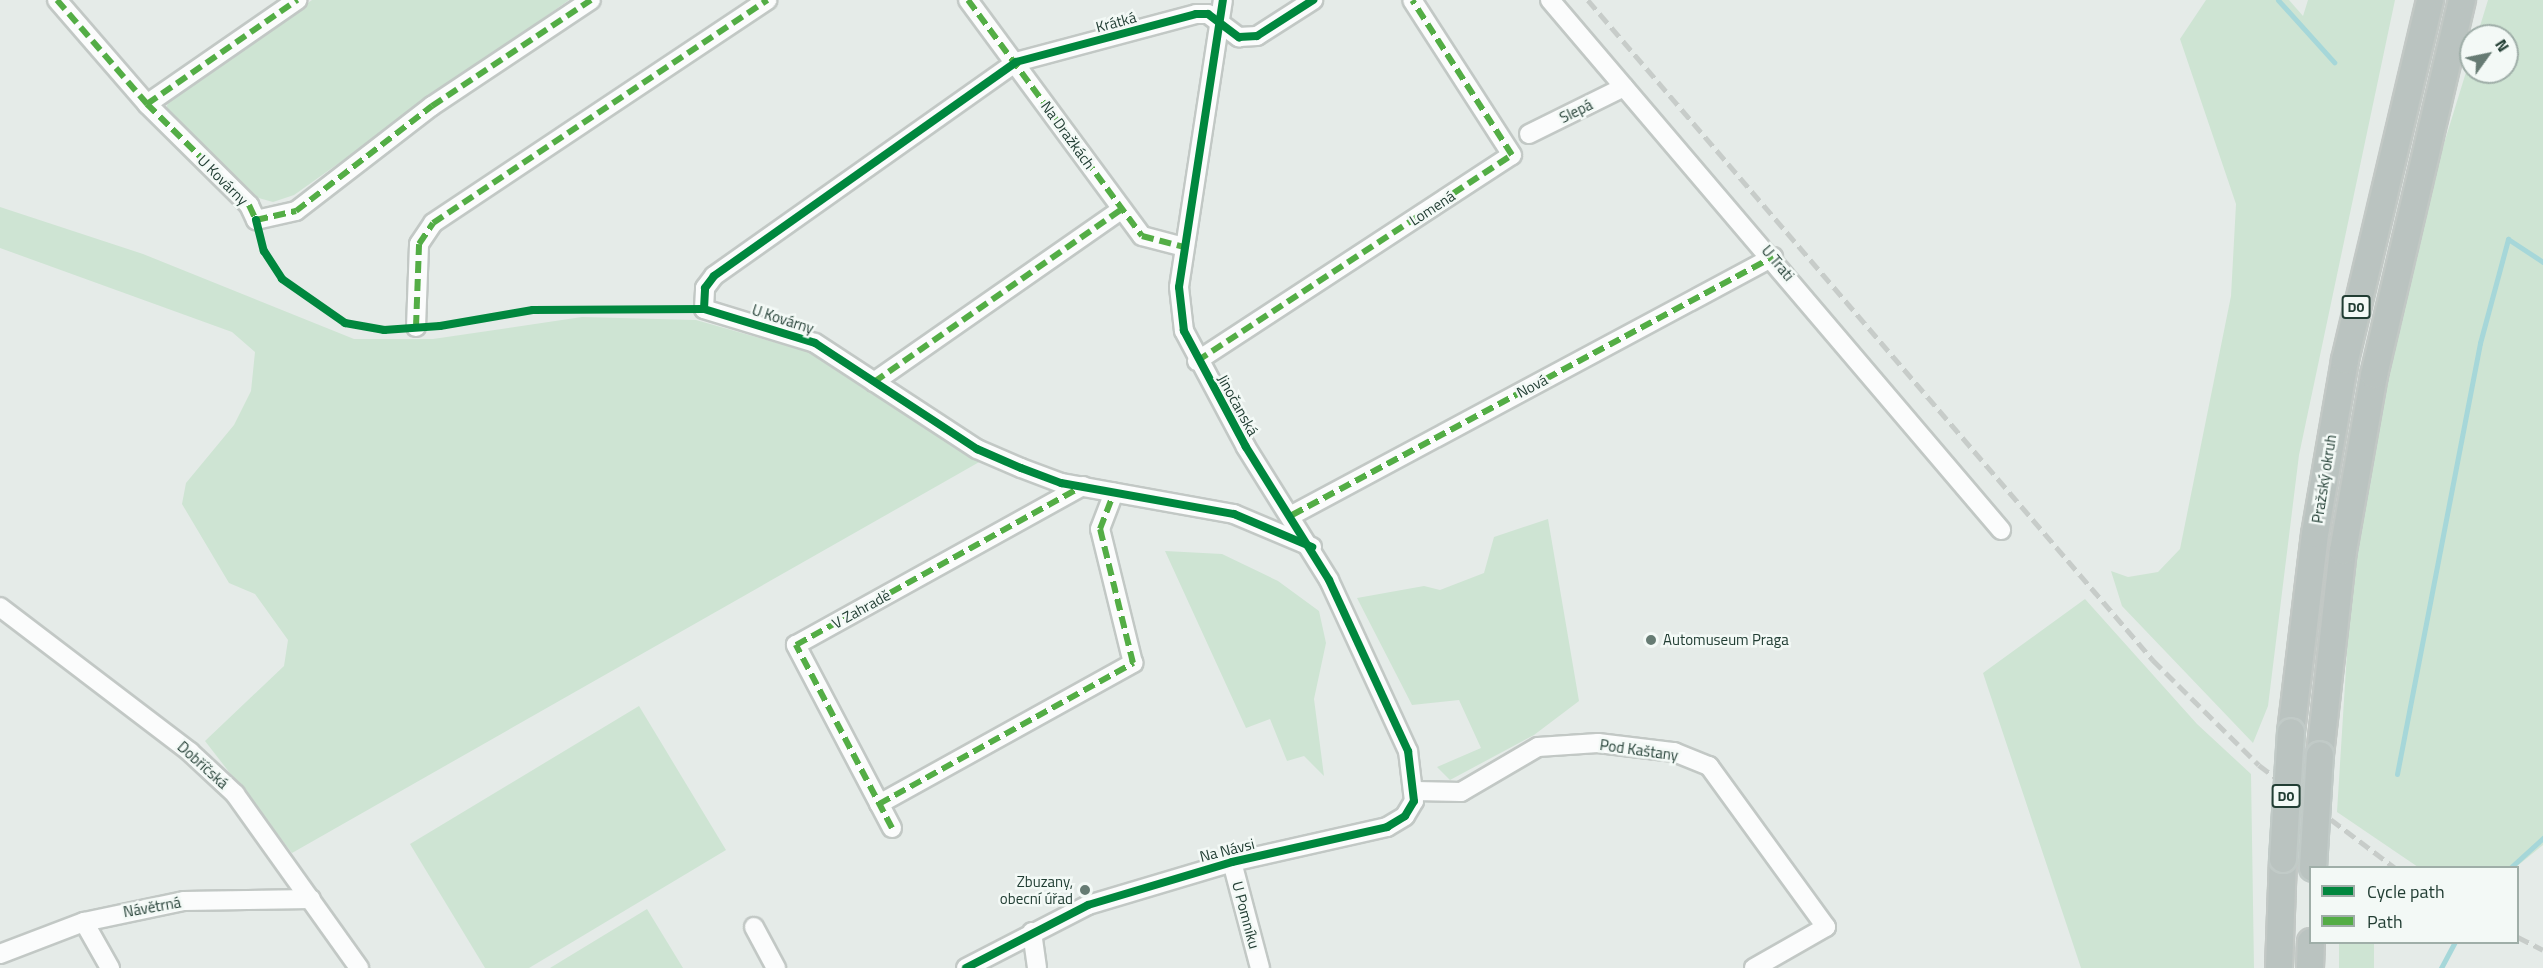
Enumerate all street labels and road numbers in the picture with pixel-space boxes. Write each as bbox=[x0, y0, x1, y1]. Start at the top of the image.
street label: Krátká bbox=[1094, 8, 1138, 36]
street label: Slepá bbox=[1557, 95, 1595, 127]
street label: Na Dražkách bbox=[1037, 98, 1099, 172]
street label: U Kovárny bbox=[194, 151, 252, 209]
street label: Lomená bbox=[1406, 187, 1458, 229]
street label: U Trati bbox=[1758, 242, 1798, 284]
road number: D0 bbox=[2341, 296, 2371, 318]
street label: U Kovárny bbox=[750, 301, 816, 337]
street label: Nová bbox=[1513, 370, 1551, 402]
street label: Jinočanská bbox=[1214, 371, 1262, 439]
street label: Pražský okruh bbox=[2308, 433, 2340, 525]
street label: V Zahradě bbox=[829, 586, 893, 632]
street label: Pod Kaštany bbox=[1599, 736, 1679, 764]
street label: Dobříčská bbox=[174, 738, 232, 792]
road number: D0 bbox=[2271, 785, 2301, 807]
street label: Na Návsi bbox=[1198, 835, 1256, 865]
street label: U Pomníku bbox=[1228, 879, 1264, 951]
street label: Návětrná bbox=[122, 893, 182, 921]

